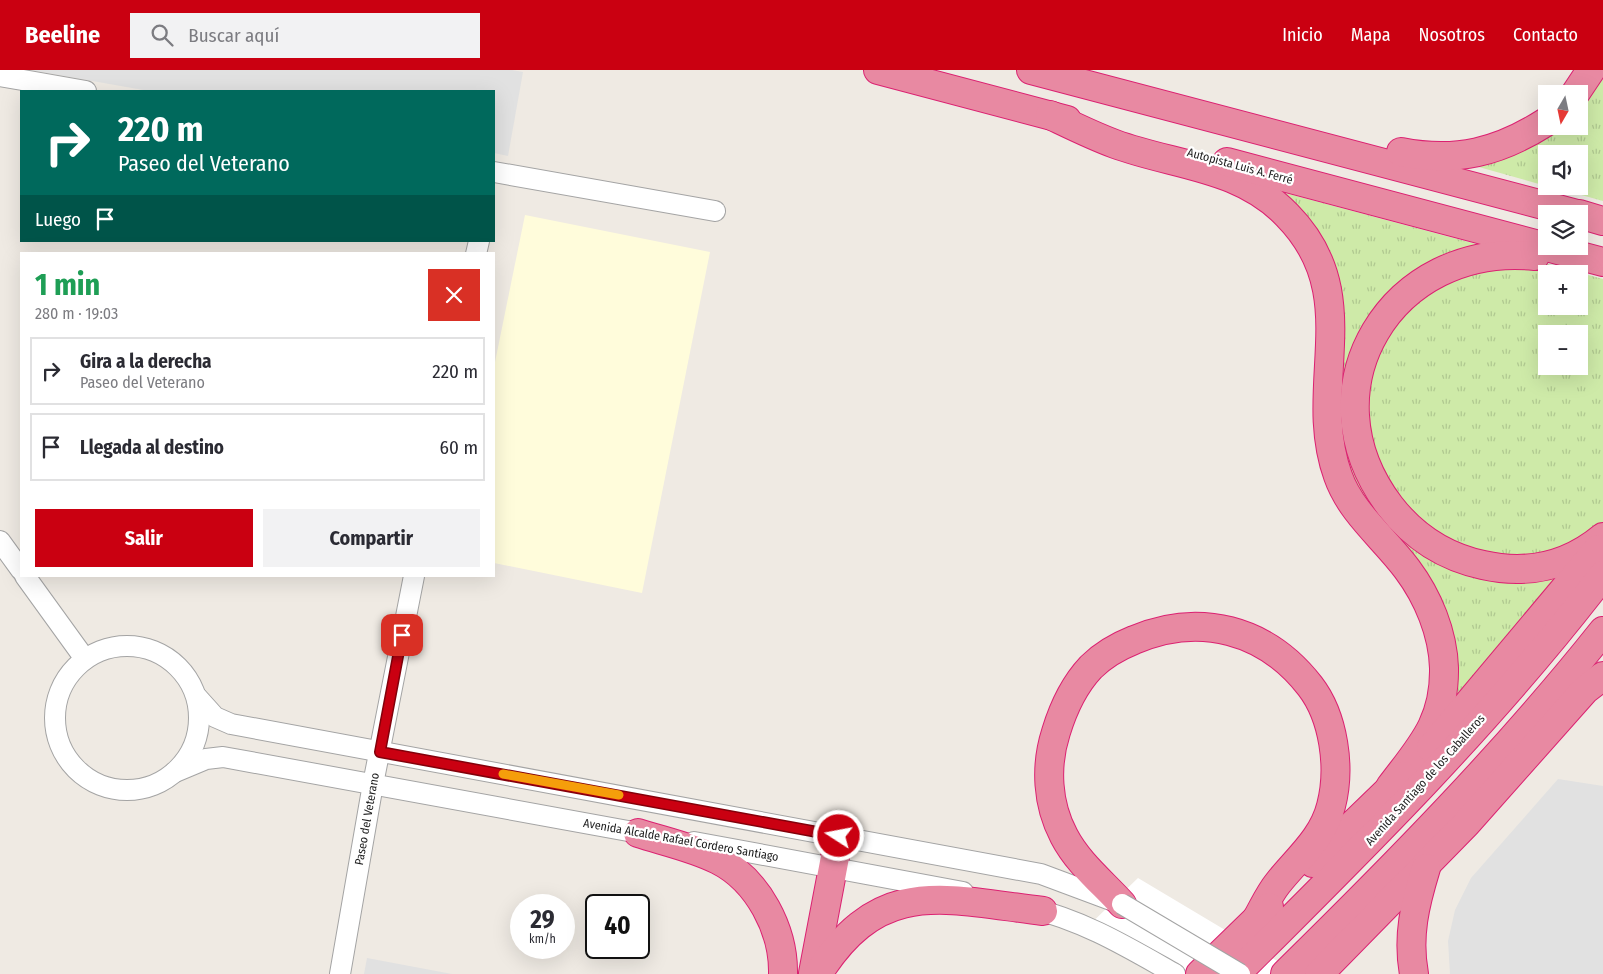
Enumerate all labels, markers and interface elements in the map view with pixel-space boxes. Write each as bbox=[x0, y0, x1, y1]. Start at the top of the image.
search box bbox=[130, 13, 480, 58]
text: Beeline bbox=[25, 21, 100, 49]
icon: search bbox=[148, 21, 176, 49]
text: Buscar aquí bbox=[188, 24, 279, 47]
text: Inicio bbox=[1282, 24, 1323, 46]
text: Mapa bbox=[1351, 24, 1391, 46]
text: Nosotros bbox=[1419, 24, 1485, 46]
text: Contacto bbox=[1513, 24, 1578, 46]
north arrow bbox=[1538, 85, 1588, 135]
map controls bbox=[1538, 85, 1588, 375]
text: 220 m bbox=[118, 108, 204, 150]
icon: right bbox=[35, 110, 100, 175]
street label: Autopista Luis A. Ferré bbox=[1186, 145, 1294, 187]
button: sound bbox=[1538, 145, 1588, 195]
text: Paseo del Veterano bbox=[118, 150, 290, 177]
icon: arrive bbox=[91, 205, 119, 233]
button: layers bbox=[1538, 205, 1588, 255]
text: Luego bbox=[35, 208, 81, 231]
button: + bbox=[1538, 265, 1588, 315]
text: 1 min bbox=[35, 267, 100, 303]
button: close bbox=[428, 269, 480, 321]
text: 280 m · 19:03 bbox=[35, 304, 118, 323]
button: − bbox=[1538, 325, 1588, 375]
text: Gira a la derecha bbox=[80, 350, 212, 373]
icon: right bbox=[37, 357, 65, 385]
text: 220 m bbox=[432, 360, 478, 383]
text: Paseo del Veterano bbox=[80, 373, 205, 392]
icon: arrive bbox=[37, 433, 65, 461]
text: Llegada al destino bbox=[80, 436, 224, 459]
text: 60 m bbox=[440, 436, 478, 459]
button: Salir bbox=[35, 509, 253, 567]
button: Compartir bbox=[263, 509, 480, 567]
pin bbox=[381, 614, 423, 656]
icon: arrive bbox=[388, 621, 416, 649]
street label: Avenida Santiago de los Caballeros bbox=[1362, 712, 1488, 848]
street label: Paseo del Veterano bbox=[352, 772, 382, 866]
position arrow bbox=[812, 809, 864, 861]
street label: Avenida Alcalde Rafael Cordero Santiago bbox=[582, 816, 780, 864]
speed limit sign: 40 bbox=[585, 894, 650, 959]
text: 29 bbox=[530, 905, 555, 935]
text: km/h bbox=[529, 932, 556, 946]

